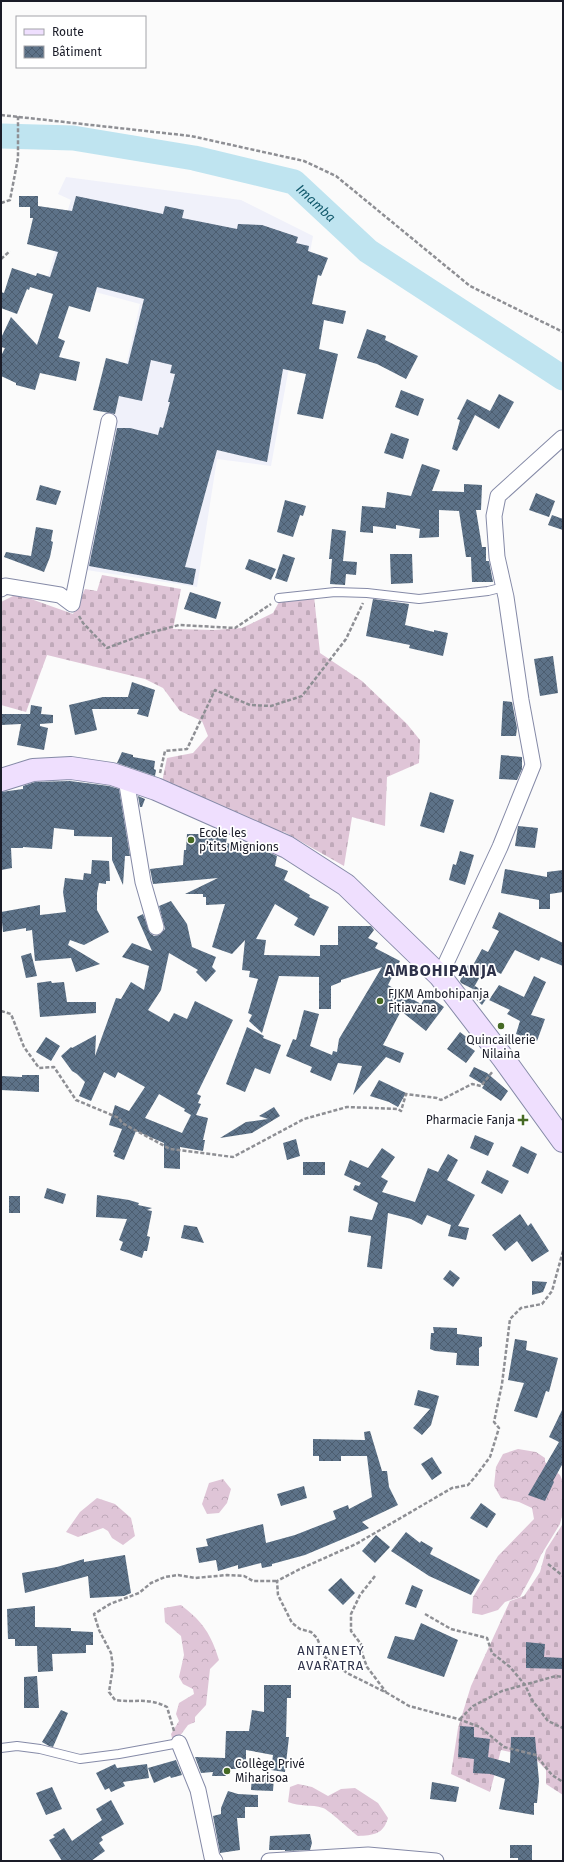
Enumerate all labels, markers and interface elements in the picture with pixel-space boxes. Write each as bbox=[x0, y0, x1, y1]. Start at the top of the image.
legend bbox=[16, 16, 146, 68]
text: Route bbox=[52, 25, 84, 39]
text: Bâtiment bbox=[52, 45, 102, 59]
water label: Imamba bbox=[294, 181, 339, 225]
place label: Ecole les p’tits Mignions bbox=[199, 826, 279, 854]
marker: Ecole les p’tits Mignions bbox=[186, 835, 196, 845]
district label: AMBOHIPANJA bbox=[384, 961, 497, 980]
place label: FJKM Ambohipanja Fitiavana bbox=[388, 987, 489, 1015]
marker: FJKM Ambohipanja Fitiavana bbox=[375, 996, 385, 1006]
marker: Quincaillerie Nilaina bbox=[496, 1021, 506, 1031]
place label: Quincaillerie Nilaina bbox=[466, 1033, 536, 1061]
place label: Pharmacie Fanja bbox=[426, 1113, 515, 1127]
marker: Pharmacie Fanja bbox=[518, 1115, 528, 1125]
district label: ANTANETY AVARATRA bbox=[297, 1643, 365, 1673]
place label: Collège Privé Miharisoa bbox=[235, 1757, 305, 1785]
marker: Collège Privé Miharisoa bbox=[222, 1766, 232, 1776]

